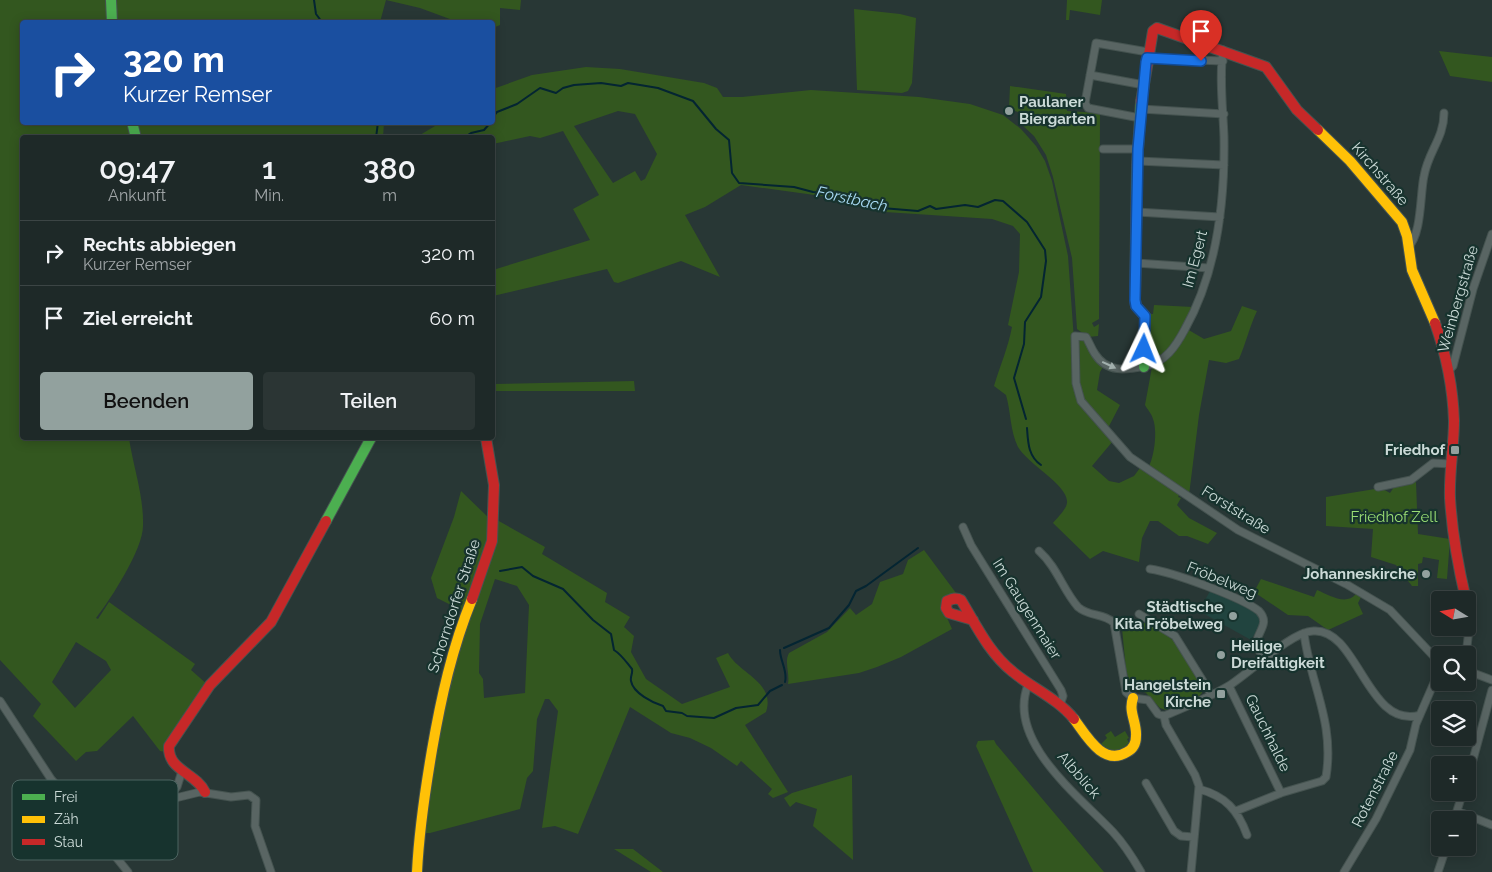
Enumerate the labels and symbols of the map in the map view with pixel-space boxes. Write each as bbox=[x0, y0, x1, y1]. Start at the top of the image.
pin bbox=[1180, 10, 1222, 61]
place label: Paulaner Biergarten bbox=[1019, 93, 1095, 128]
marker: Paulaner Biergarten bbox=[1003, 105, 1015, 117]
street label: Kirchstraße bbox=[1348, 139, 1412, 209]
water label: Forstbach bbox=[815, 182, 889, 216]
street label: Im Egert bbox=[1179, 228, 1211, 290]
street label: Weinbergstraße bbox=[1434, 243, 1482, 355]
position arrow bbox=[1117, 322, 1169, 374]
one-way arrow bbox=[1101, 361, 1116, 370]
place label: Friedhof bbox=[1385, 441, 1445, 459]
marker: Friedhof bbox=[1449, 444, 1461, 456]
street label: Forststraße bbox=[1198, 482, 1274, 538]
park label: Friedhof Zell bbox=[1350, 508, 1438, 526]
street label: Schorndorfer Straße bbox=[424, 537, 484, 675]
street label: Im Gaugenmaier bbox=[989, 555, 1066, 663]
street label: Fröbelweg bbox=[1184, 558, 1260, 602]
place label: Johanneskirche bbox=[1303, 565, 1416, 583]
marker: Johanneskirche bbox=[1420, 568, 1432, 580]
north arrow bbox=[1431, 591, 1476, 636]
place label: Städtische Kita Fröbelweg bbox=[1114, 598, 1223, 633]
marker: Städtische Kita Fröbelweg bbox=[1227, 610, 1239, 622]
place label: Heilige Dreifaltigkeit bbox=[1231, 637, 1325, 672]
marker: Heilige Dreifaltigkeit bbox=[1215, 649, 1227, 661]
place label: Hangelstein Kirche bbox=[1124, 676, 1211, 711]
marker: Hangelstein Kirche bbox=[1215, 688, 1227, 700]
street label: Gauchhalde bbox=[1242, 691, 1295, 775]
street label: Albblick bbox=[1054, 748, 1104, 802]
street label: Rotenstraße bbox=[1348, 748, 1402, 830]
legend bbox=[12, 780, 178, 860]
text: Frei bbox=[54, 789, 78, 805]
text: Zäh bbox=[54, 811, 79, 827]
text: Stau bbox=[54, 834, 83, 850]

